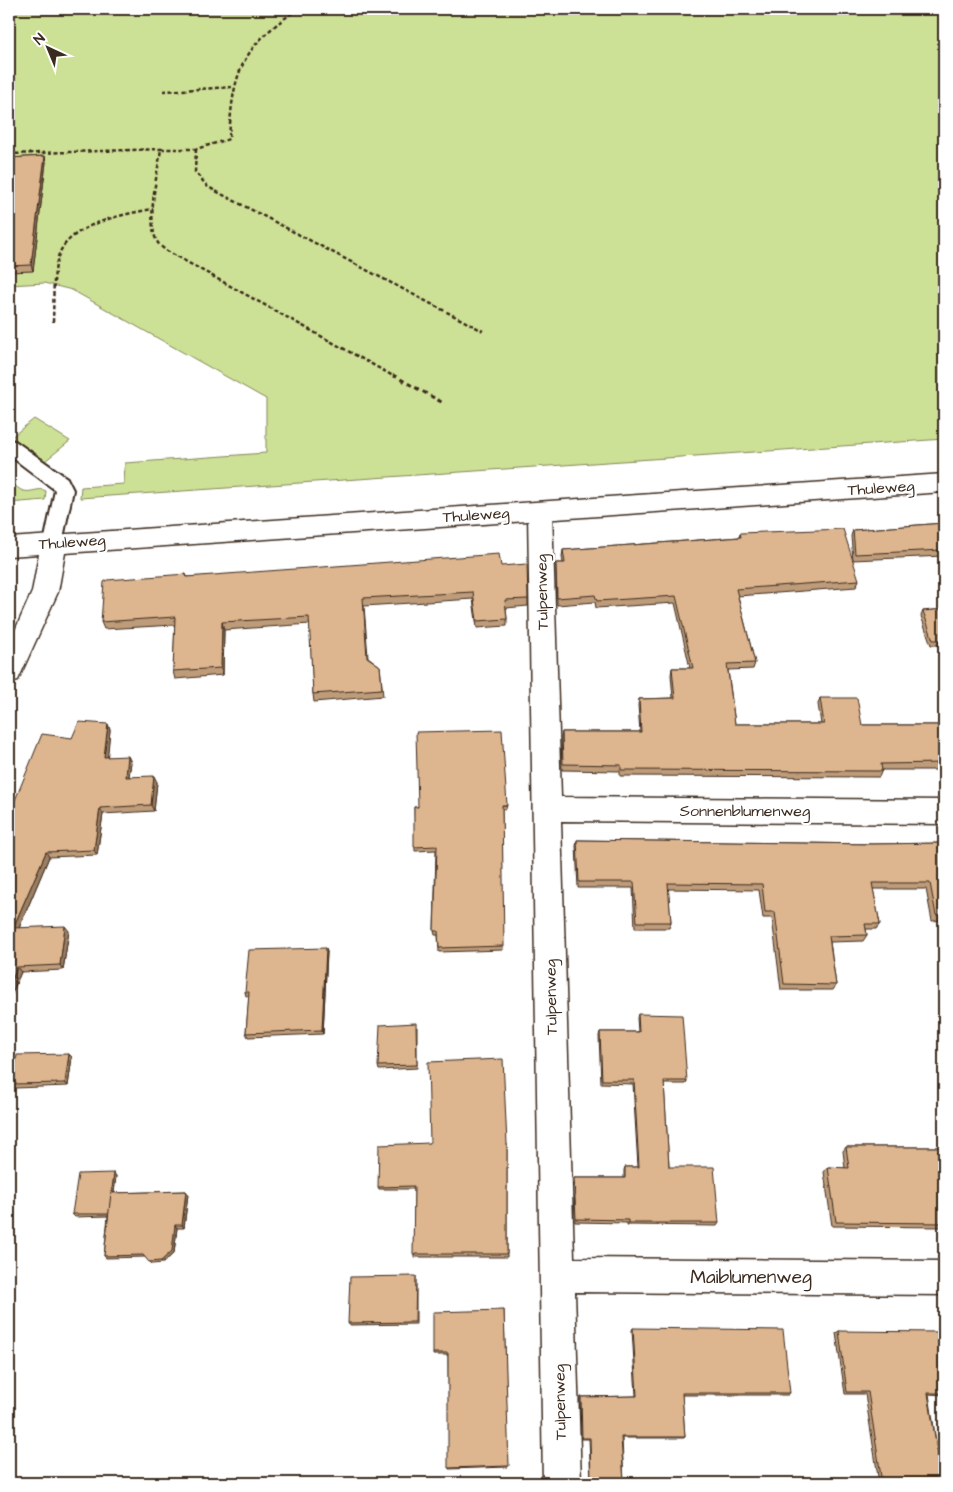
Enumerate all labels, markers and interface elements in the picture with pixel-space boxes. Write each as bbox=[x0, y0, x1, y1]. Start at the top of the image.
north arrow bbox=[22, 22, 72, 72]
text: N bbox=[30, 29, 50, 50]
street label: Thuleweg bbox=[847, 475, 915, 502]
street label: Thuleweg bbox=[442, 502, 510, 529]
street label: Thuleweg bbox=[38, 529, 106, 556]
street label: Tulpenweg bbox=[530, 554, 555, 630]
street label: Sonnenblumenweg bbox=[680, 800, 810, 823]
street label: Tulpenweg bbox=[539, 959, 564, 1035]
street label: Maiblumenweg bbox=[690, 1264, 812, 1292]
street label: Tulpenweg bbox=[548, 1364, 573, 1440]

